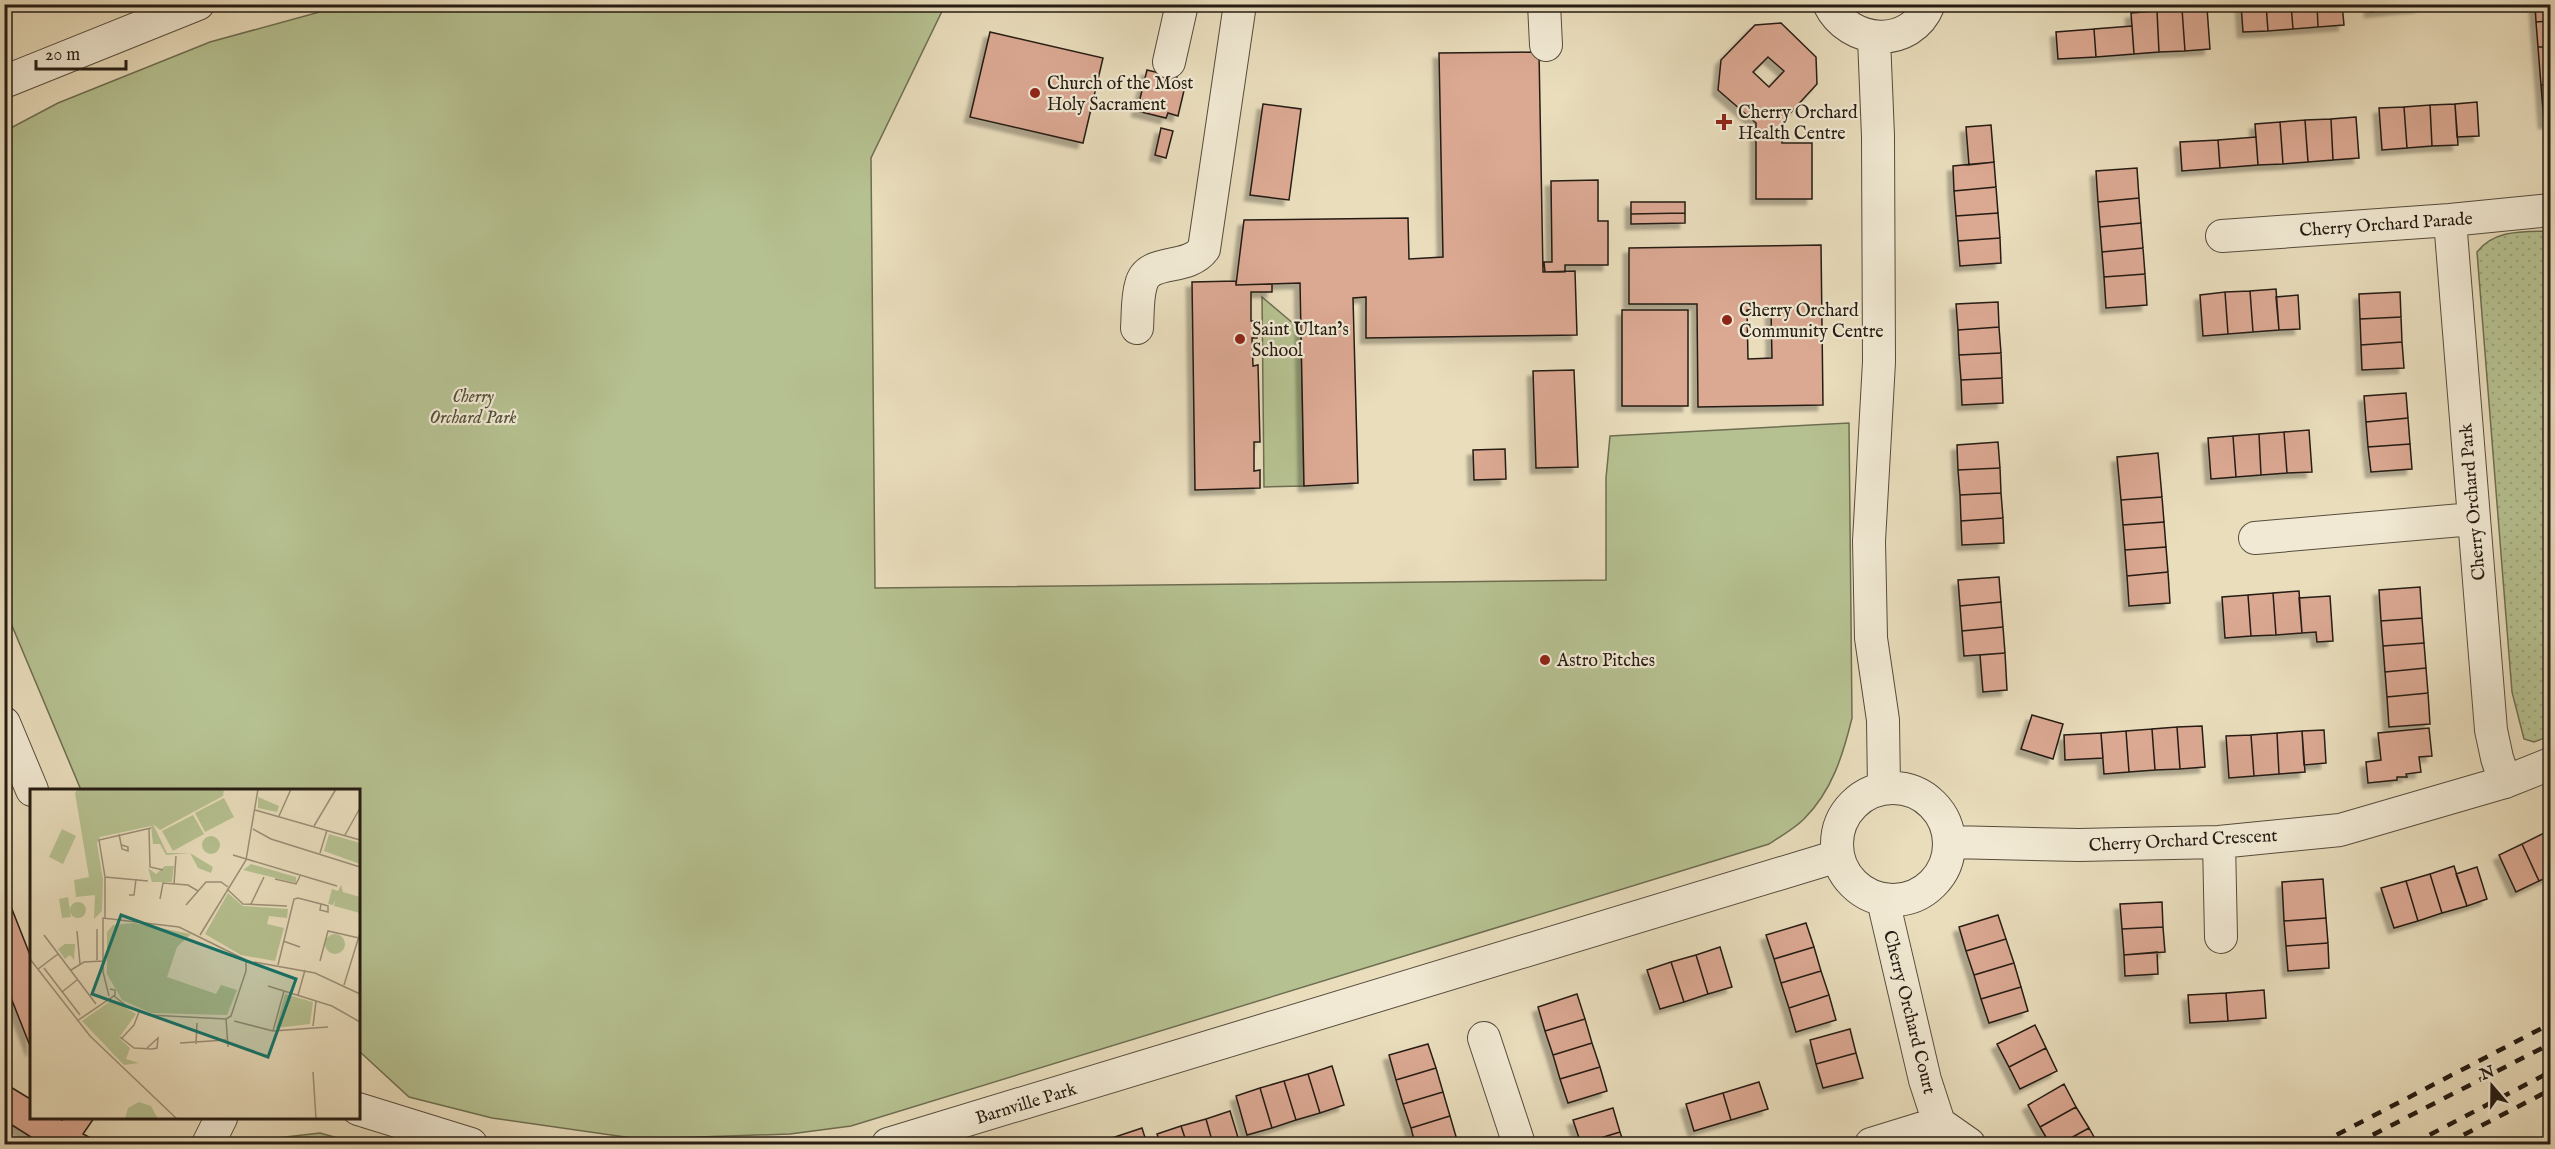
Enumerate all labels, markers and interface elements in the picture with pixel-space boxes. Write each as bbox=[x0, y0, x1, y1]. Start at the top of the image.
scale bar bbox=[36, 33, 126, 71]
text: 20 m bbox=[45, 44, 80, 67]
place label: Church of the Most Holy Sacrament bbox=[1047, 73, 1193, 117]
marker: Church of the Most Holy Sacrament bbox=[1028, 86, 1042, 100]
place label: Cherry Orchard Health Centre bbox=[1738, 102, 1858, 146]
marker: Cherry Orchard Health Centre bbox=[1715, 113, 1733, 131]
street label: Cherry Orchard Parade bbox=[2299, 208, 2474, 243]
place label: Cherry Orchard Community Centre bbox=[1739, 300, 1884, 344]
marker: Cherry Orchard Community Centre bbox=[1720, 313, 1734, 327]
place label: Saint Ultan’s School bbox=[1252, 319, 1349, 363]
marker: Saint Ultan’s School bbox=[1233, 332, 1247, 346]
park label: Cherry Orchard Park bbox=[429, 386, 517, 430]
street label: Cherry Orchard Park bbox=[2455, 422, 2492, 581]
place label: Astro Pitches bbox=[1556, 650, 1655, 673]
marker: Astro Pitches bbox=[1538, 653, 1552, 667]
inset map bbox=[30, 789, 360, 1119]
street label: Cherry Orchard Crescent bbox=[2088, 825, 2278, 858]
street label: Cherry Orchard Court bbox=[1877, 928, 1940, 1097]
north arrow bbox=[2462, 1056, 2522, 1116]
text: N bbox=[2477, 1062, 2498, 1086]
street label: Barnville Park bbox=[973, 1078, 1080, 1131]

